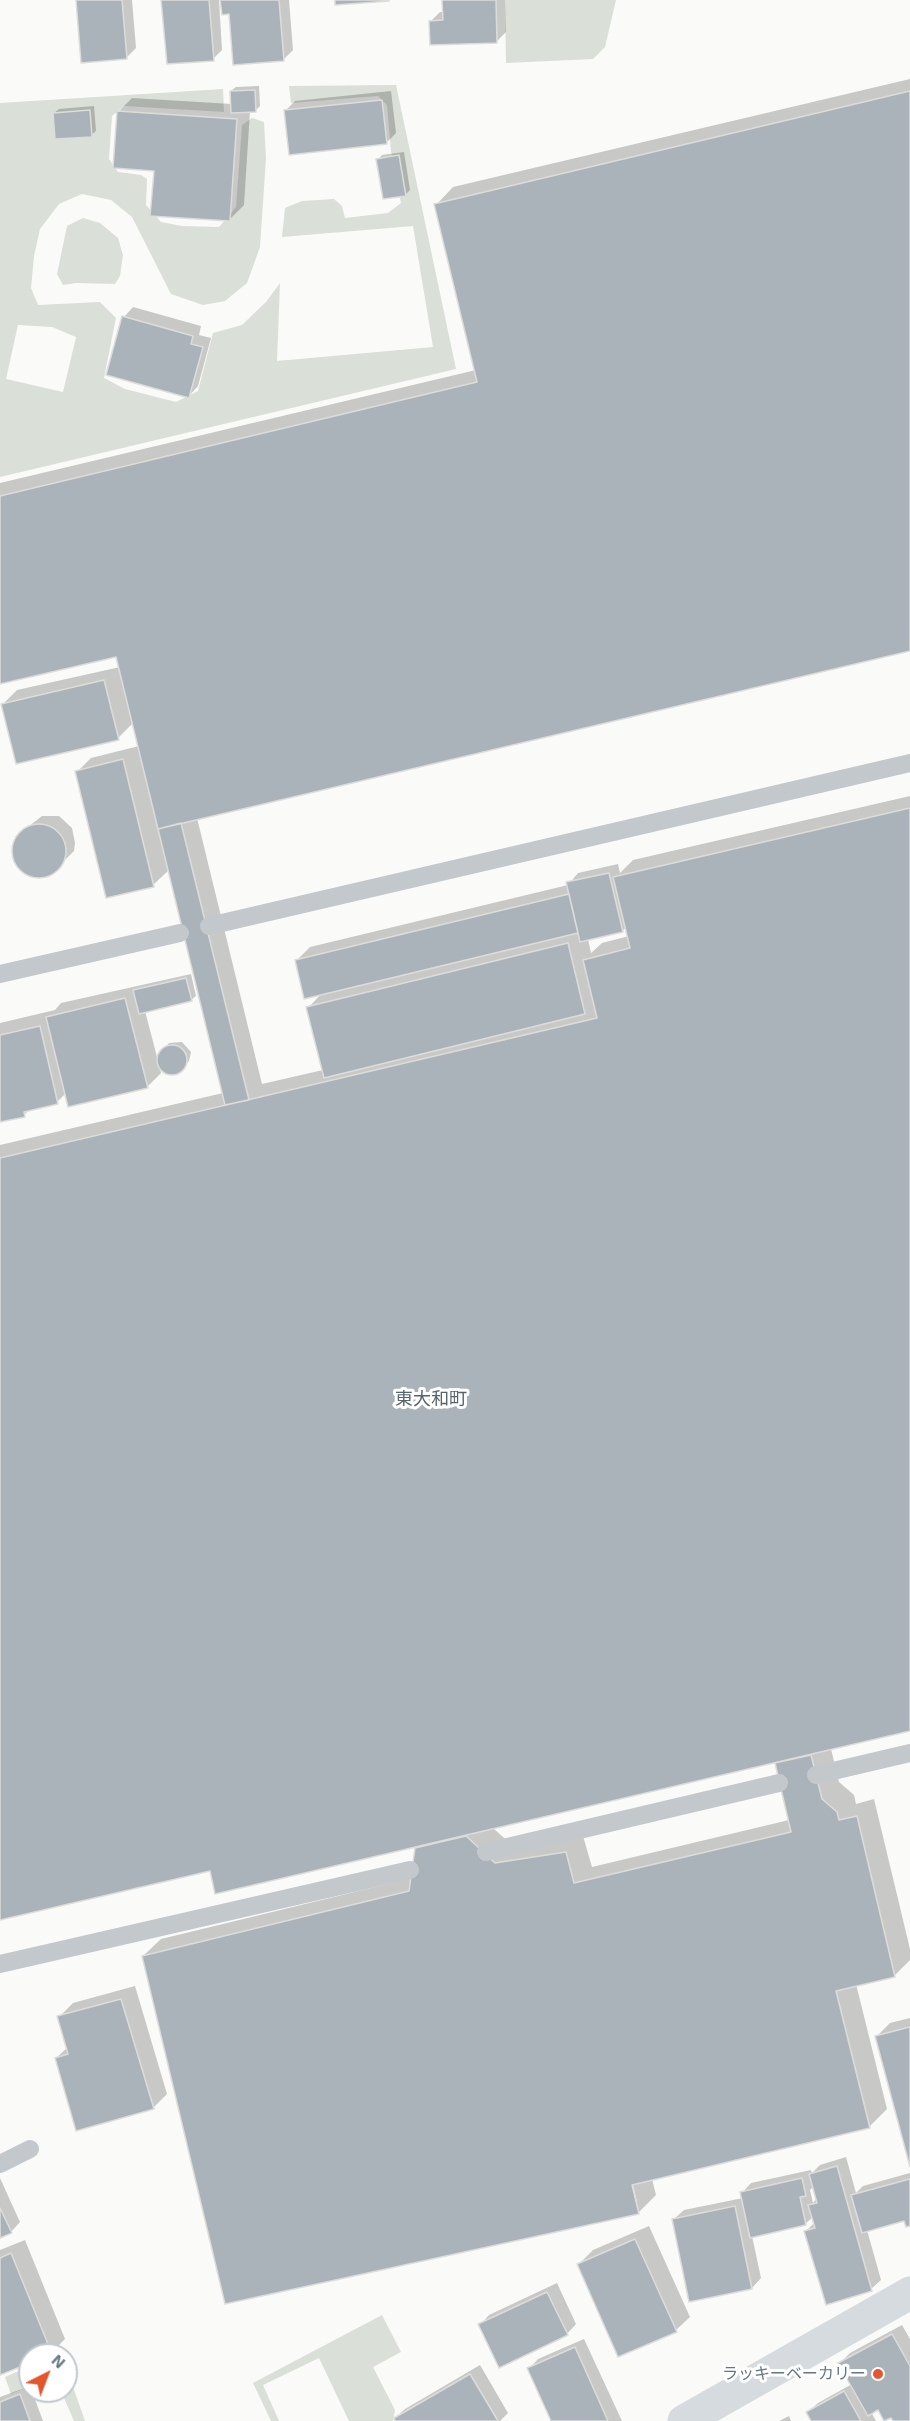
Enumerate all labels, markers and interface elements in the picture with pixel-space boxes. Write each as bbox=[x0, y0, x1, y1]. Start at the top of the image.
district label: 東大和町 bbox=[395, 1388, 467, 1410]
north arrow bbox=[18, 2343, 78, 2403]
text: N bbox=[48, 2350, 70, 2372]
place label: ラッキーベーカリー bbox=[722, 2364, 866, 2384]
marker: ラッキーベーカリー bbox=[871, 2367, 885, 2381]

